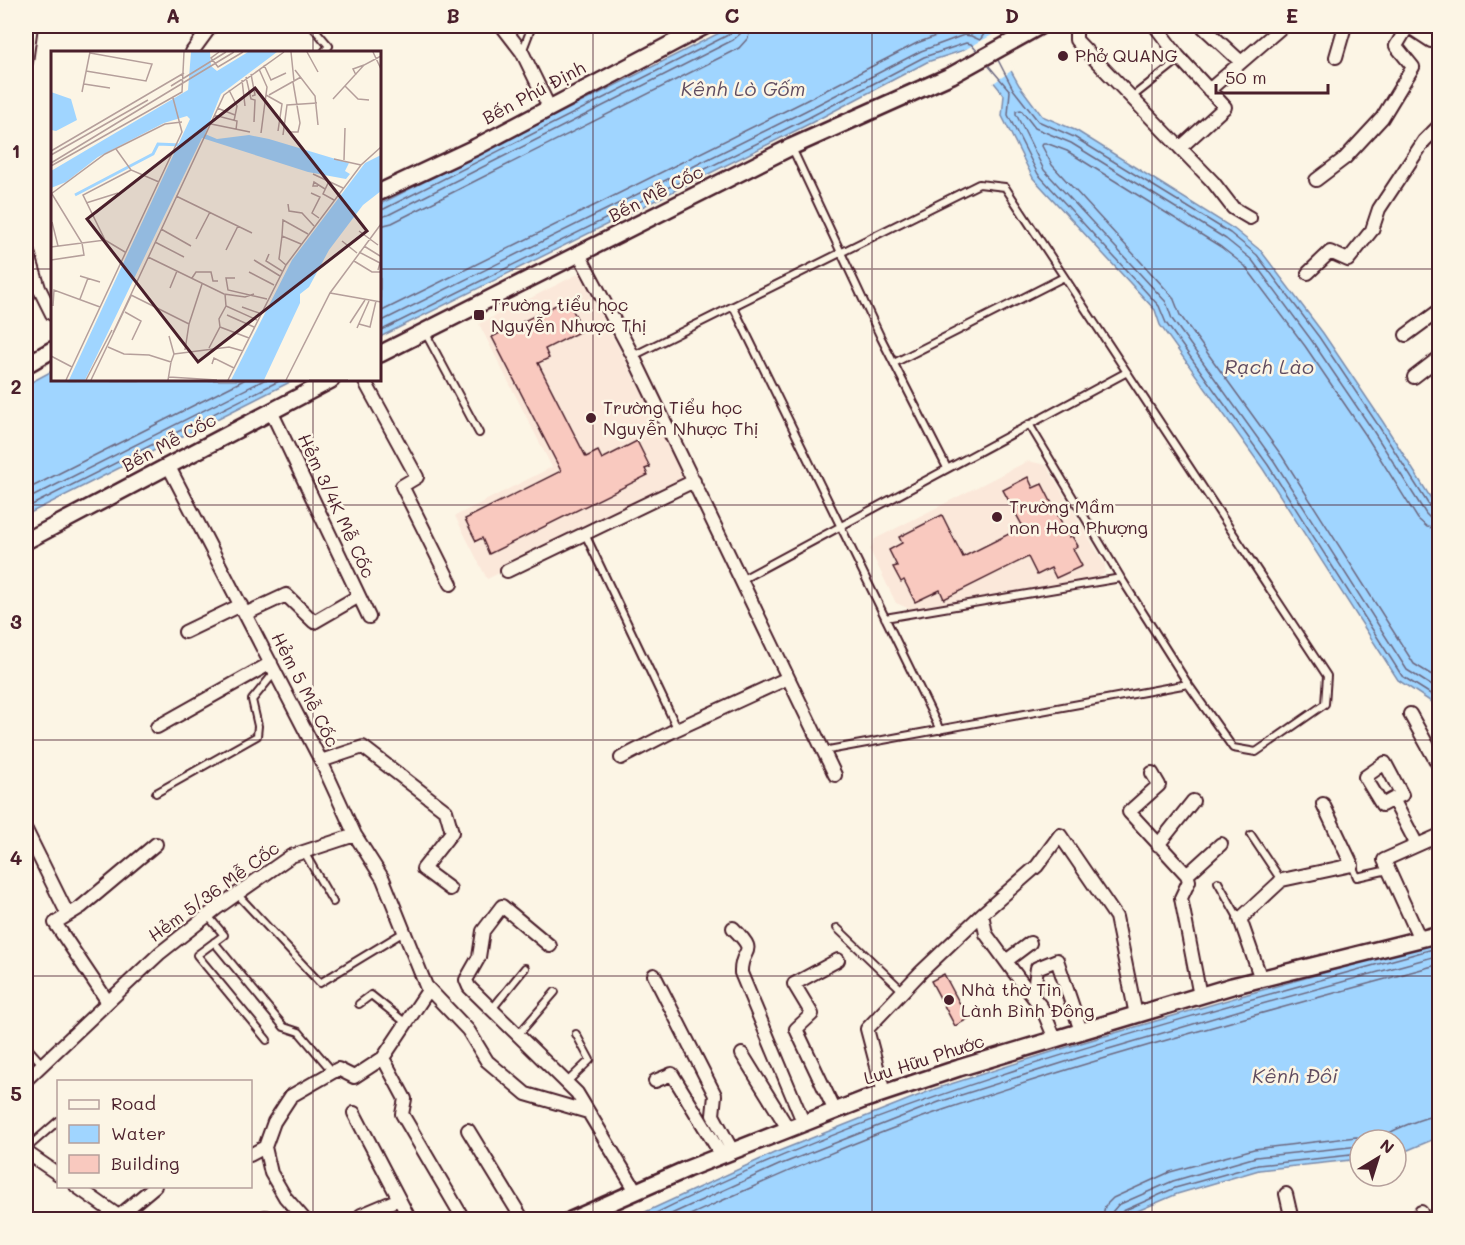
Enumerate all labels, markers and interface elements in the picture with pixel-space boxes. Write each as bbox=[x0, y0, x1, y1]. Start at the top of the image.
text: A bbox=[166, 2, 180, 28]
text: B bbox=[446, 2, 460, 28]
text: C bbox=[725, 2, 740, 28]
text: D bbox=[1005, 2, 1019, 28]
text: E bbox=[1286, 2, 1298, 28]
place label: Phở QUANG bbox=[1075, 43, 1178, 67]
marker: Phở QUANG bbox=[1056, 49, 1070, 63]
inset map bbox=[51, 51, 381, 381]
street label: Bến Phú Định bbox=[478, 55, 589, 129]
scale bar bbox=[1216, 57, 1328, 95]
text: 50 m bbox=[1225, 65, 1267, 89]
water label: Kênh Lò Gốm bbox=[681, 75, 805, 101]
text: 1 bbox=[12, 137, 20, 163]
street label: Bến Mễ Cốc bbox=[604, 159, 707, 227]
place label: Trường tiểu học Nguyễn Nhược Thị bbox=[491, 292, 647, 337]
marker: Trường tiểu học Nguyễn Nhược Thị bbox=[472, 308, 486, 322]
water label: Rạch Lào bbox=[1224, 353, 1314, 379]
text: 2 bbox=[10, 373, 22, 399]
place label: Trường Tiểu học Nguyễn Nhược Thị bbox=[603, 395, 759, 440]
street label: Bến Mễ Cốc bbox=[117, 407, 220, 477]
marker: Trường Tiểu học Nguyễn Nhược Thị bbox=[584, 411, 598, 425]
street label: Hẻm 3/4K Mễ Cốc bbox=[293, 429, 381, 582]
place label: Trường Mầm non Hoa Phượng bbox=[1009, 494, 1148, 539]
marker: Trường Mầm non Hoa Phượng bbox=[990, 510, 1004, 524]
text: 3 bbox=[10, 608, 22, 634]
street label: Hẻm 5 Mễ Cốc bbox=[267, 628, 345, 751]
street label: Hẻm 5/36 Mễ Cốc bbox=[143, 835, 284, 947]
text: 4 bbox=[10, 844, 23, 870]
place label: Nhà thờ Tin Lành Bình Đông bbox=[961, 977, 1094, 1022]
marker: Nhà thờ Tin Lành Bình Đông bbox=[942, 993, 956, 1007]
street label: Lưu Hữu Phước bbox=[860, 1028, 987, 1090]
water label: Kênh Đôi bbox=[1252, 1062, 1339, 1088]
text: 5 bbox=[10, 1080, 22, 1106]
legend bbox=[57, 1080, 252, 1188]
text: Road bbox=[111, 1091, 156, 1115]
text: Water bbox=[111, 1121, 166, 1145]
north arrow bbox=[1348, 1128, 1408, 1188]
text: N bbox=[1376, 1134, 1399, 1158]
text: Building bbox=[111, 1151, 179, 1175]

